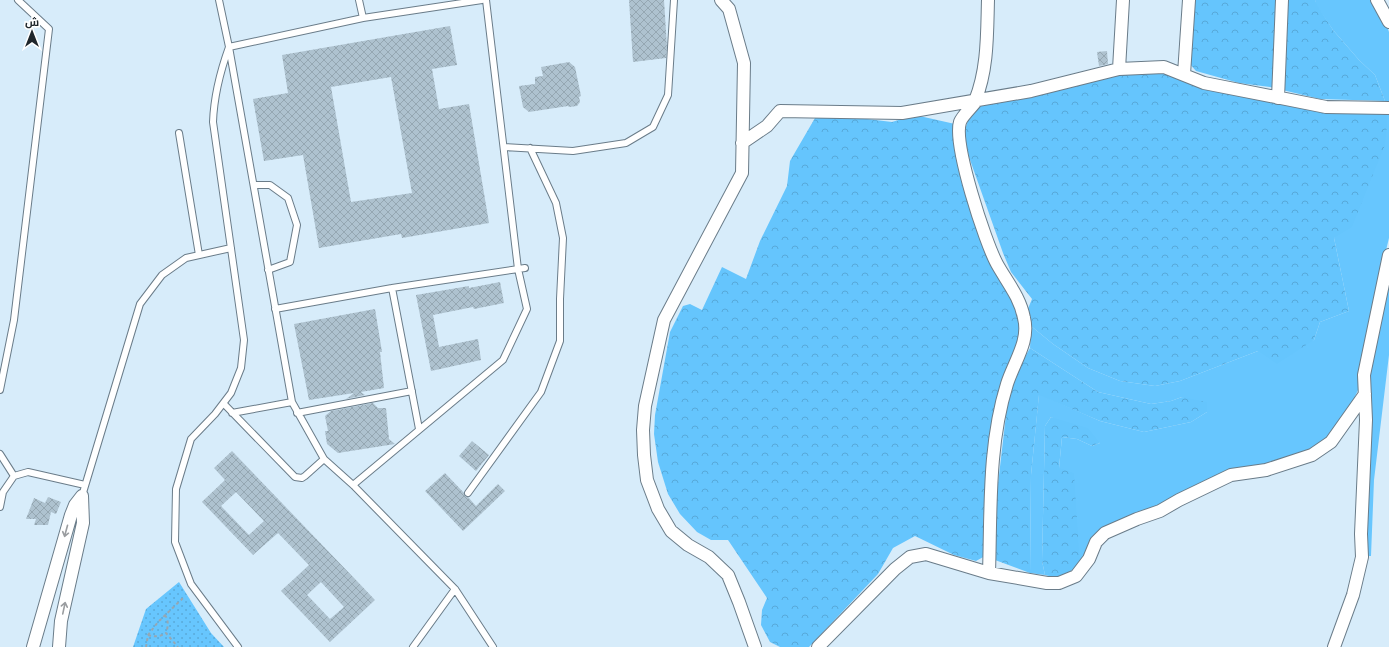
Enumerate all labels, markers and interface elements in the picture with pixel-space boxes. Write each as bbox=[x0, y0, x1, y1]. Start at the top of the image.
north arrow bbox=[12, 12, 52, 52]
text: ش bbox=[25, 15, 39, 29]
one-way arrow bbox=[62, 524, 69, 537]
one-way arrow bbox=[61, 602, 69, 615]

